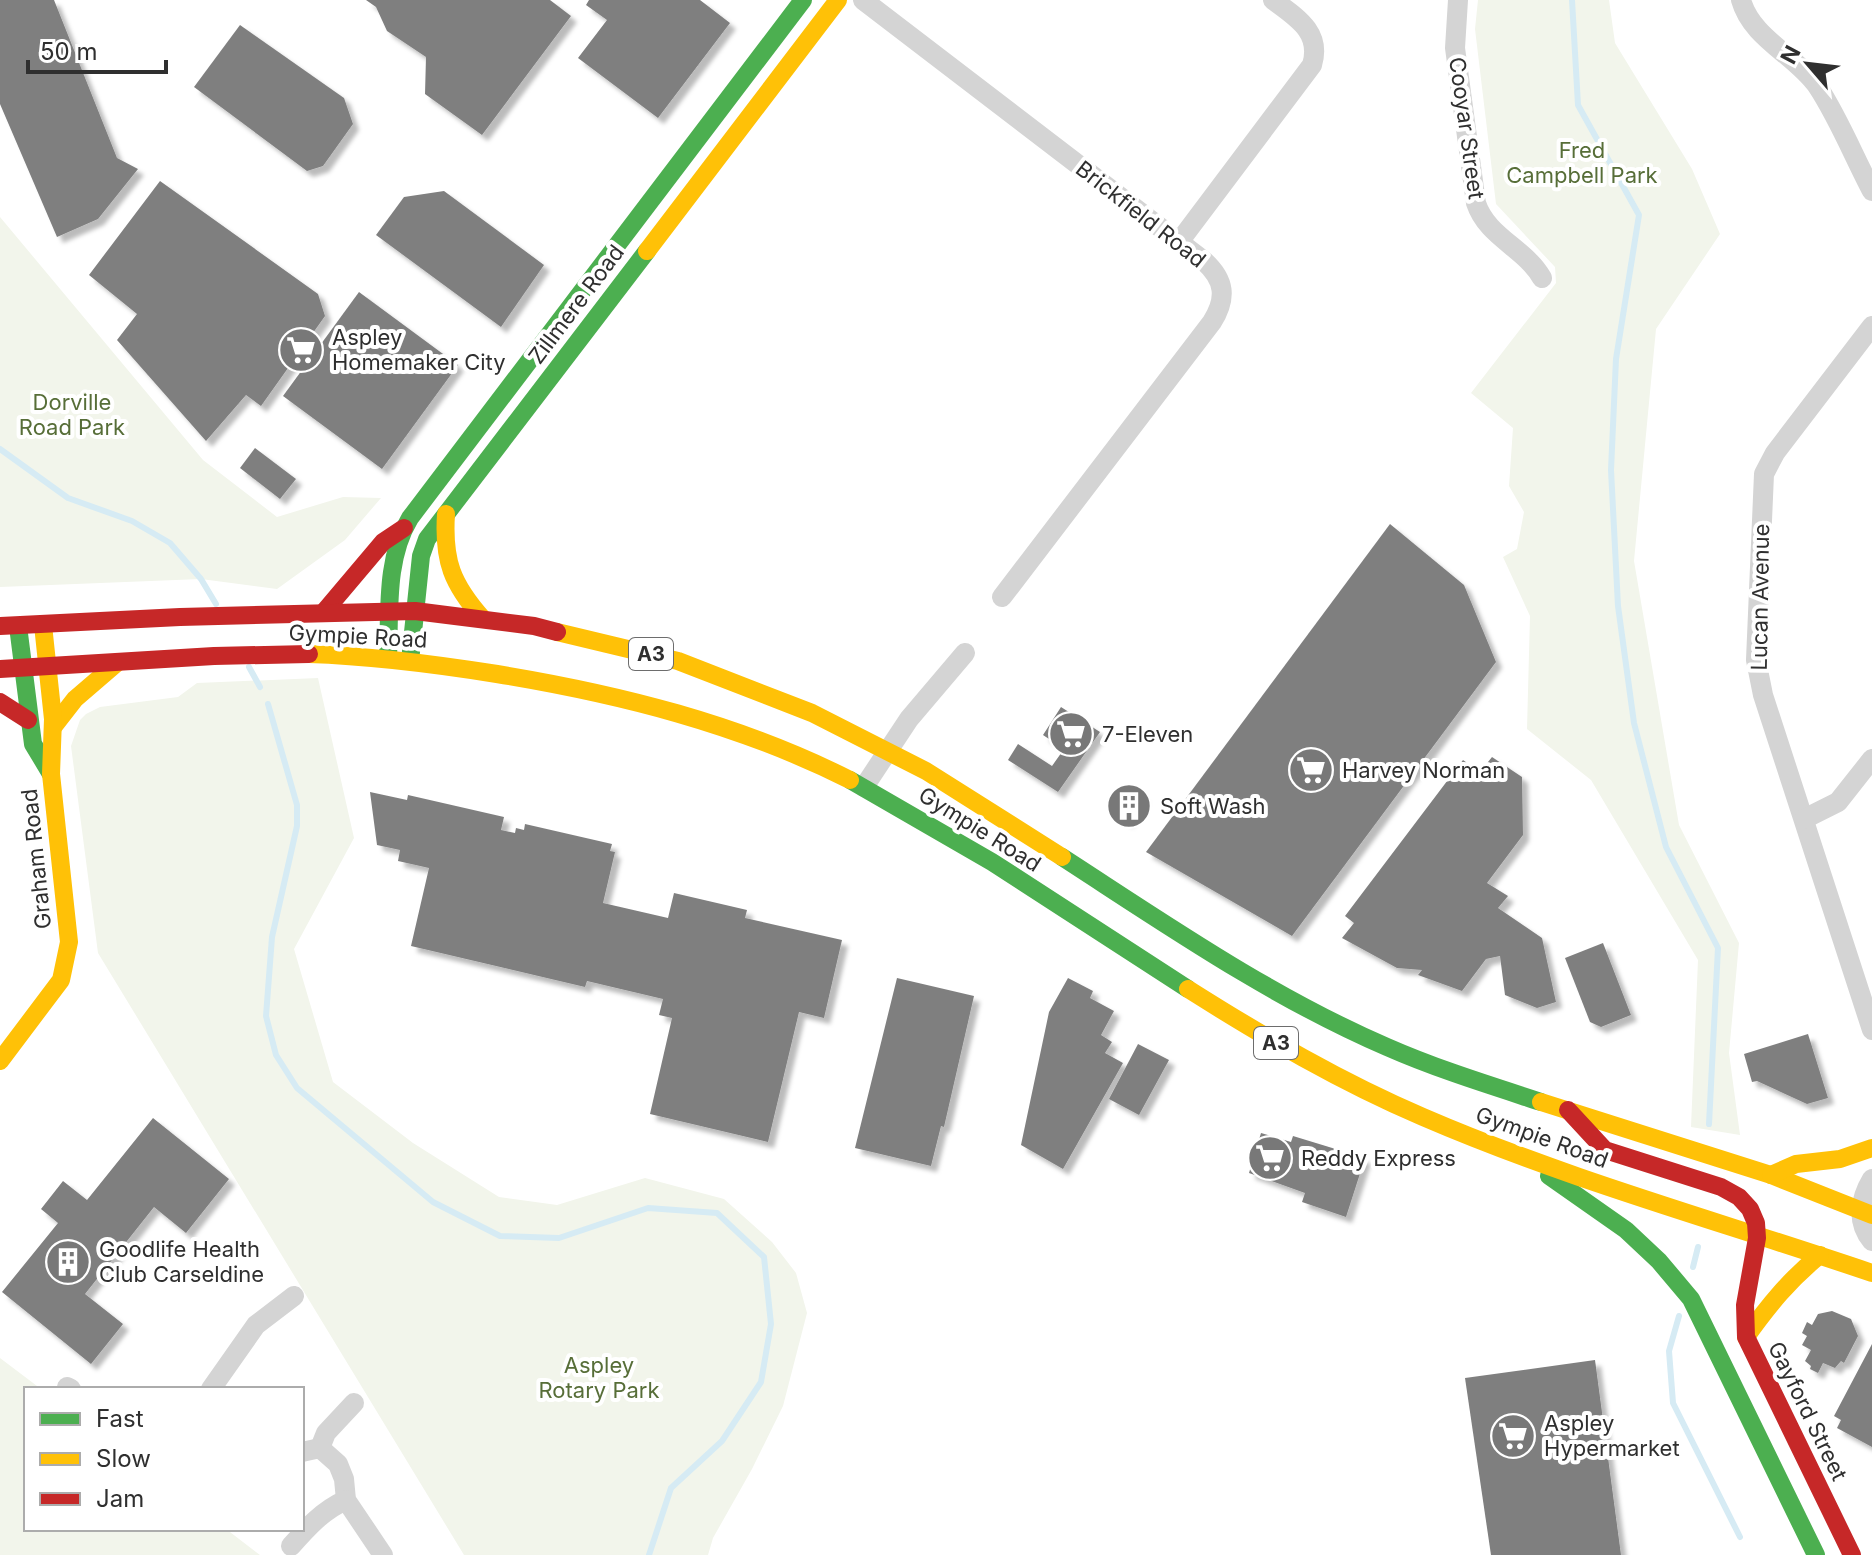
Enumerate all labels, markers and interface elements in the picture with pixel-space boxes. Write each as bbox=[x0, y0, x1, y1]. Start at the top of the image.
scale bar bbox=[28, 24, 166, 74]
north arrow bbox=[1768, 24, 1848, 104]
text: 50 m bbox=[40, 37, 98, 66]
text: N bbox=[1775, 41, 1806, 68]
street label: Cooyar Street bbox=[1444, 55, 1490, 201]
park label: Fred Campbell Park bbox=[1506, 137, 1658, 188]
street label: Brickfield Road bbox=[1071, 155, 1211, 273]
street label: Zillmere Road bbox=[523, 240, 629, 368]
place label: Aspley Homemaker City bbox=[332, 324, 506, 375]
supermarket icon: Aspley Homemaker City bbox=[277, 326, 325, 374]
park label: Dorville Road Park bbox=[19, 389, 125, 440]
street label: Lucan Avenue bbox=[1746, 523, 1774, 671]
street label: Gympie Road bbox=[288, 619, 428, 653]
road number: A3 bbox=[629, 638, 673, 670]
supermarket icon: 7-Eleven bbox=[1047, 710, 1095, 758]
place label: 7-Eleven bbox=[1102, 721, 1193, 747]
supermarket icon: Harvey Norman bbox=[1287, 746, 1335, 794]
place label: Harvey Norman bbox=[1342, 757, 1505, 783]
street label: Gympie Road bbox=[914, 781, 1046, 877]
building icon: Soft Wash bbox=[1105, 782, 1153, 830]
street label: Graham Road bbox=[16, 788, 56, 930]
place label: Soft Wash bbox=[1160, 793, 1266, 819]
road number: A3 bbox=[1254, 1027, 1298, 1059]
street label: Gympie Road bbox=[1472, 1101, 1612, 1173]
supermarket icon: Reddy Express bbox=[1246, 1134, 1294, 1182]
place label: Reddy Express bbox=[1301, 1145, 1456, 1171]
place label: Goodlife Health Club Carseldine bbox=[99, 1236, 264, 1287]
building icon: Goodlife Health Club Carseldine bbox=[44, 1238, 92, 1286]
street label: Gayford Street bbox=[1763, 1337, 1853, 1485]
park label: Aspley Rotary Park bbox=[539, 1352, 659, 1403]
legend bbox=[24, 1387, 304, 1531]
text: Fast bbox=[96, 1404, 144, 1433]
place label: Aspley Hypermarket bbox=[1544, 1410, 1680, 1461]
supermarket icon: Aspley Hypermarket bbox=[1489, 1412, 1537, 1460]
text: Slow bbox=[96, 1444, 151, 1473]
text: Jam bbox=[96, 1484, 144, 1513]

